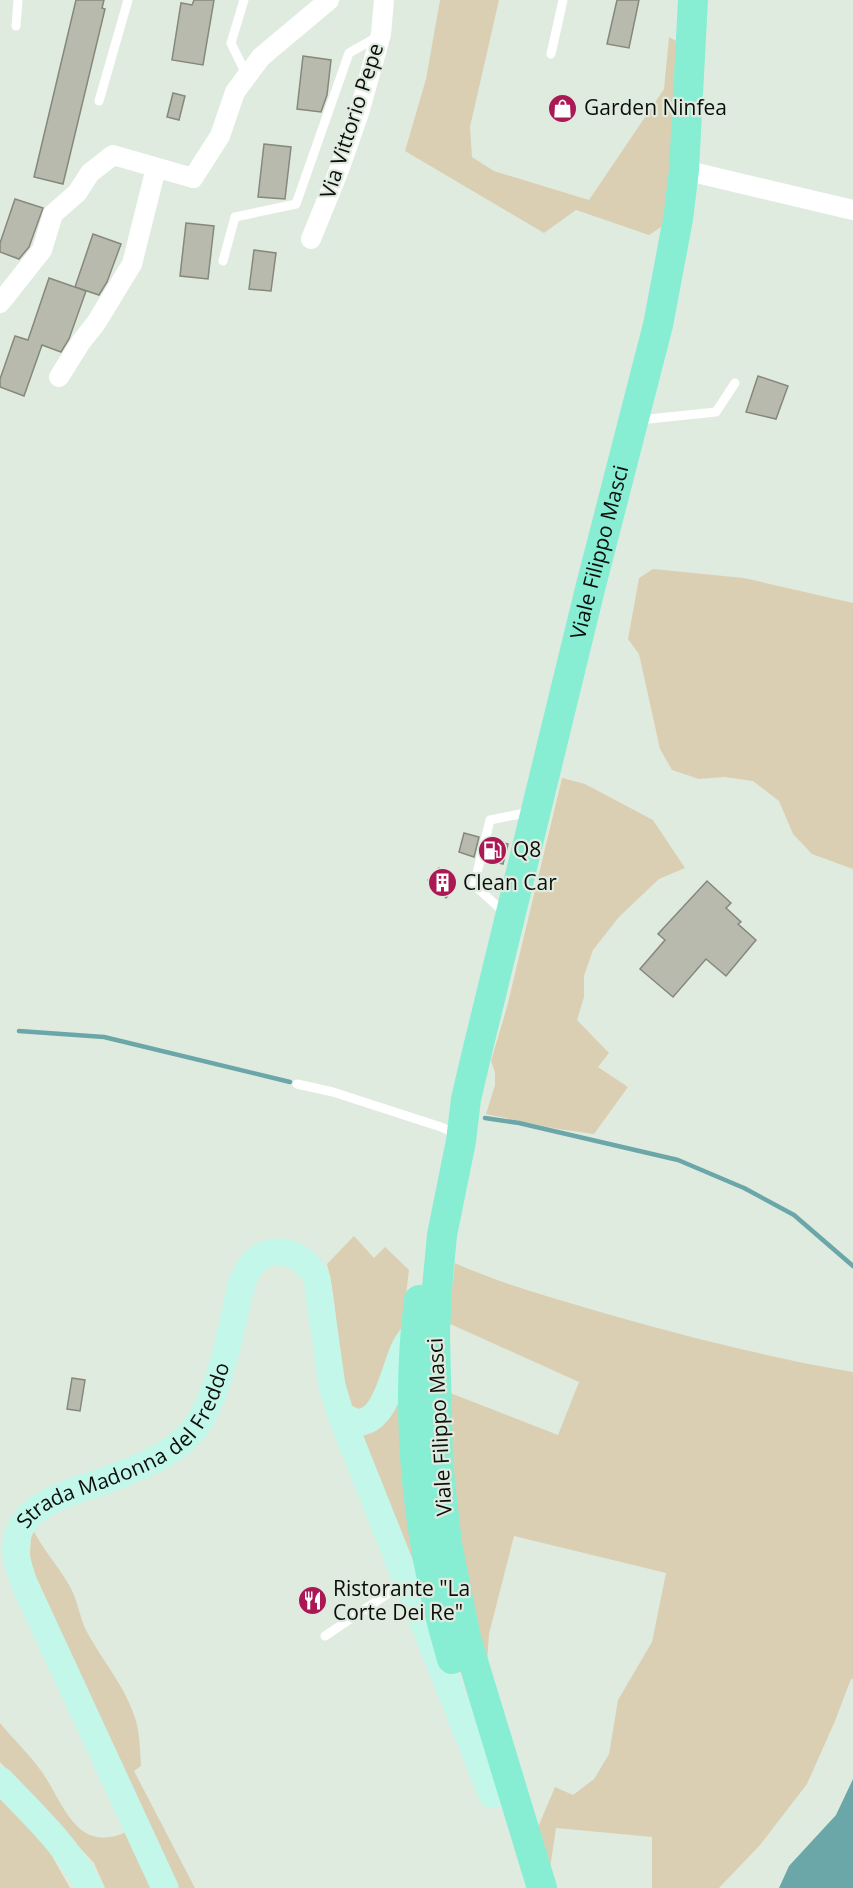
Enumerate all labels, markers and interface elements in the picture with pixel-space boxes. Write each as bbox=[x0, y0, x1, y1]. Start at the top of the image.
street label: Via Vittorio Pepe bbox=[313, 40, 389, 202]
shop icon: Garden Ninfea bbox=[547, 92, 579, 124]
place label: Garden Ninfea bbox=[584, 93, 727, 121]
street label: Viale Filippo Masci bbox=[563, 462, 634, 642]
fuel station icon: Q8 bbox=[476, 834, 508, 866]
place label: Q8 bbox=[513, 835, 541, 863]
building icon: Clean Car bbox=[426, 867, 458, 899]
place label: Clean Car bbox=[463, 868, 557, 896]
street label: Viale Filippo Masci bbox=[420, 1337, 458, 1517]
street label: Strada Madonna del Freddo bbox=[9, 1359, 235, 1533]
place label: Ristorante "La Corte Dei Re" bbox=[333, 1574, 470, 1626]
restaurant icon: Ristorante "La Corte Dei Re" bbox=[296, 1585, 328, 1617]

